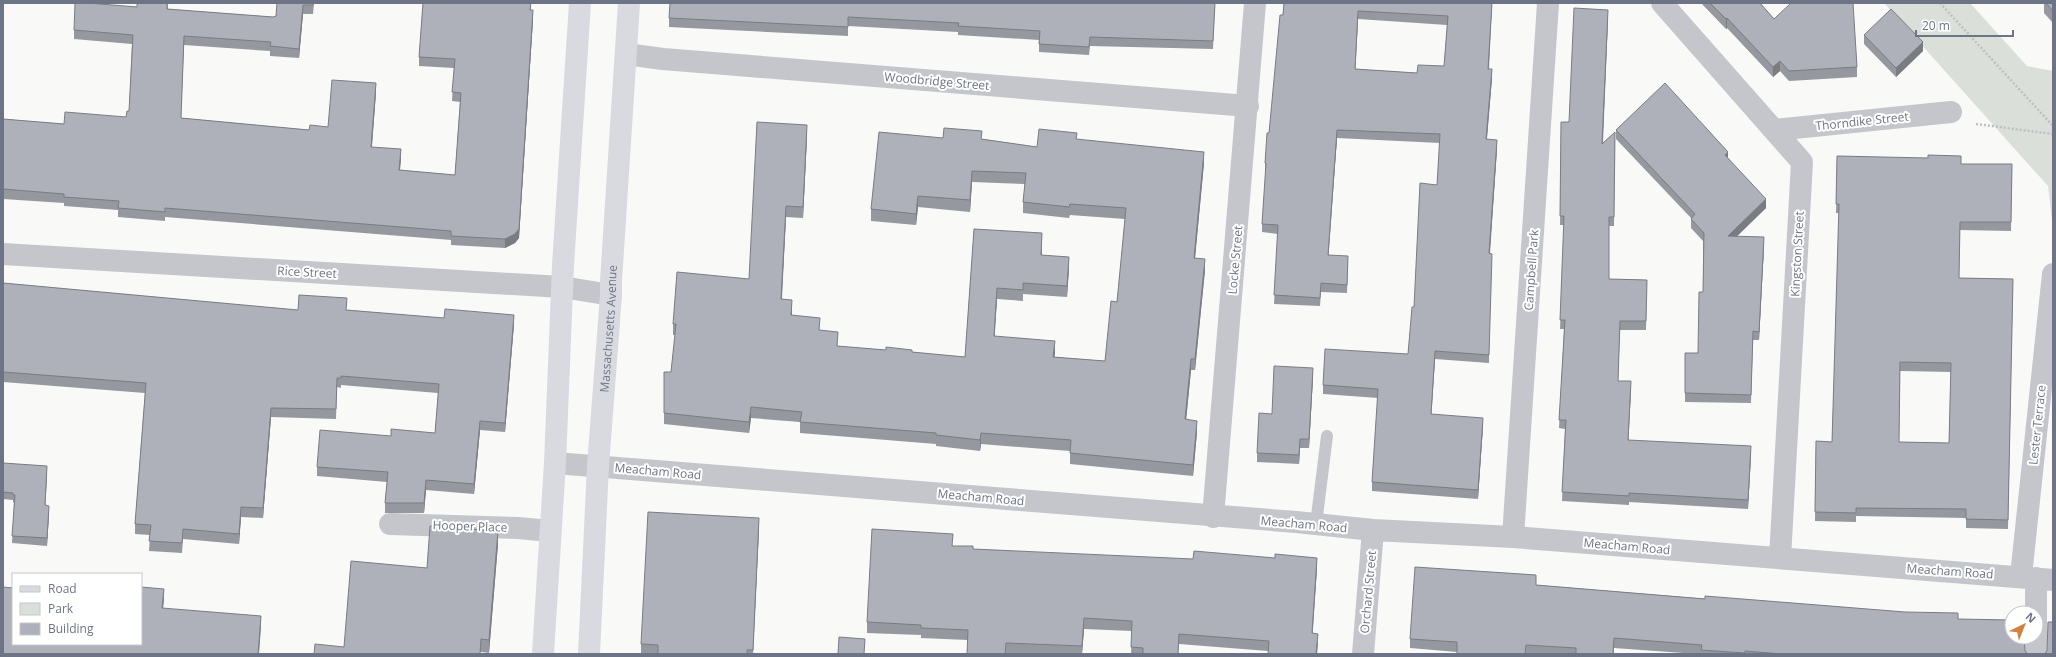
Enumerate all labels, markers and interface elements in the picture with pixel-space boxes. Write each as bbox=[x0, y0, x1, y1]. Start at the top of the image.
scale bar bbox=[1916, 12, 2013, 38]
text: 20 m bbox=[1922, 17, 1950, 34]
street label: Woodbridge Street bbox=[884, 68, 990, 94]
street label: Thorndike Street bbox=[1815, 108, 1909, 134]
street label: Kingston Street bbox=[1786, 211, 1808, 297]
street label: Locke Street bbox=[1224, 225, 1246, 295]
street label: Campbell Park bbox=[1520, 228, 1542, 311]
street label: Rice Street bbox=[277, 262, 337, 282]
street label: Massachusetts Avenue bbox=[595, 264, 621, 393]
street label: Lester Terrace bbox=[2024, 384, 2050, 466]
street label: Meacham Road bbox=[614, 459, 702, 483]
street label: Meacham Road bbox=[937, 485, 1025, 509]
street label: Meacham Road bbox=[1260, 512, 1348, 536]
street label: Hooper Place bbox=[432, 516, 508, 536]
street label: Meacham Road bbox=[1583, 534, 1671, 558]
street label: Orchard Street bbox=[1356, 550, 1380, 634]
street label: Meacham Road bbox=[1906, 559, 1994, 583]
legend bbox=[12, 573, 142, 645]
text: Road bbox=[48, 580, 77, 597]
text: Park bbox=[48, 600, 74, 617]
north arrow bbox=[2004, 605, 2044, 645]
text: N bbox=[2023, 609, 2040, 626]
text: Building bbox=[48, 620, 94, 637]

